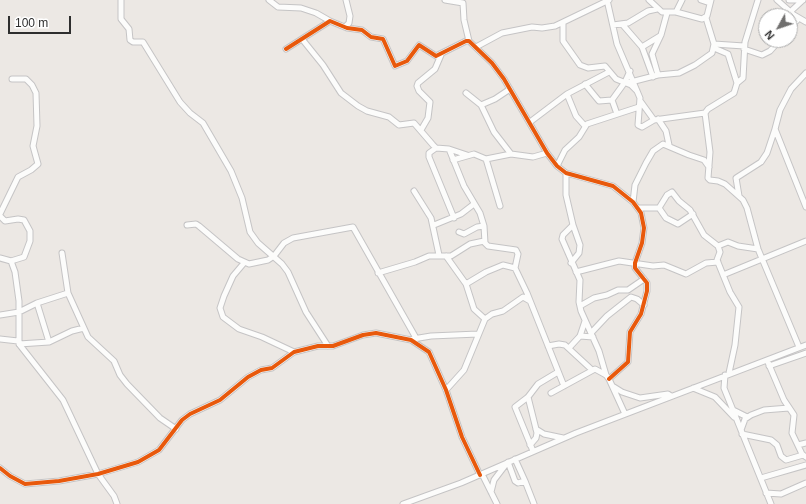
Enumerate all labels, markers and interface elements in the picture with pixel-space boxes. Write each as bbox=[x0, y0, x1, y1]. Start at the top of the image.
scale bar bbox=[10, 8, 73, 34]
north arrow bbox=[758, 8, 798, 48]
text: 100 m bbox=[15, 16, 48, 30]
text: N bbox=[762, 28, 777, 42]

